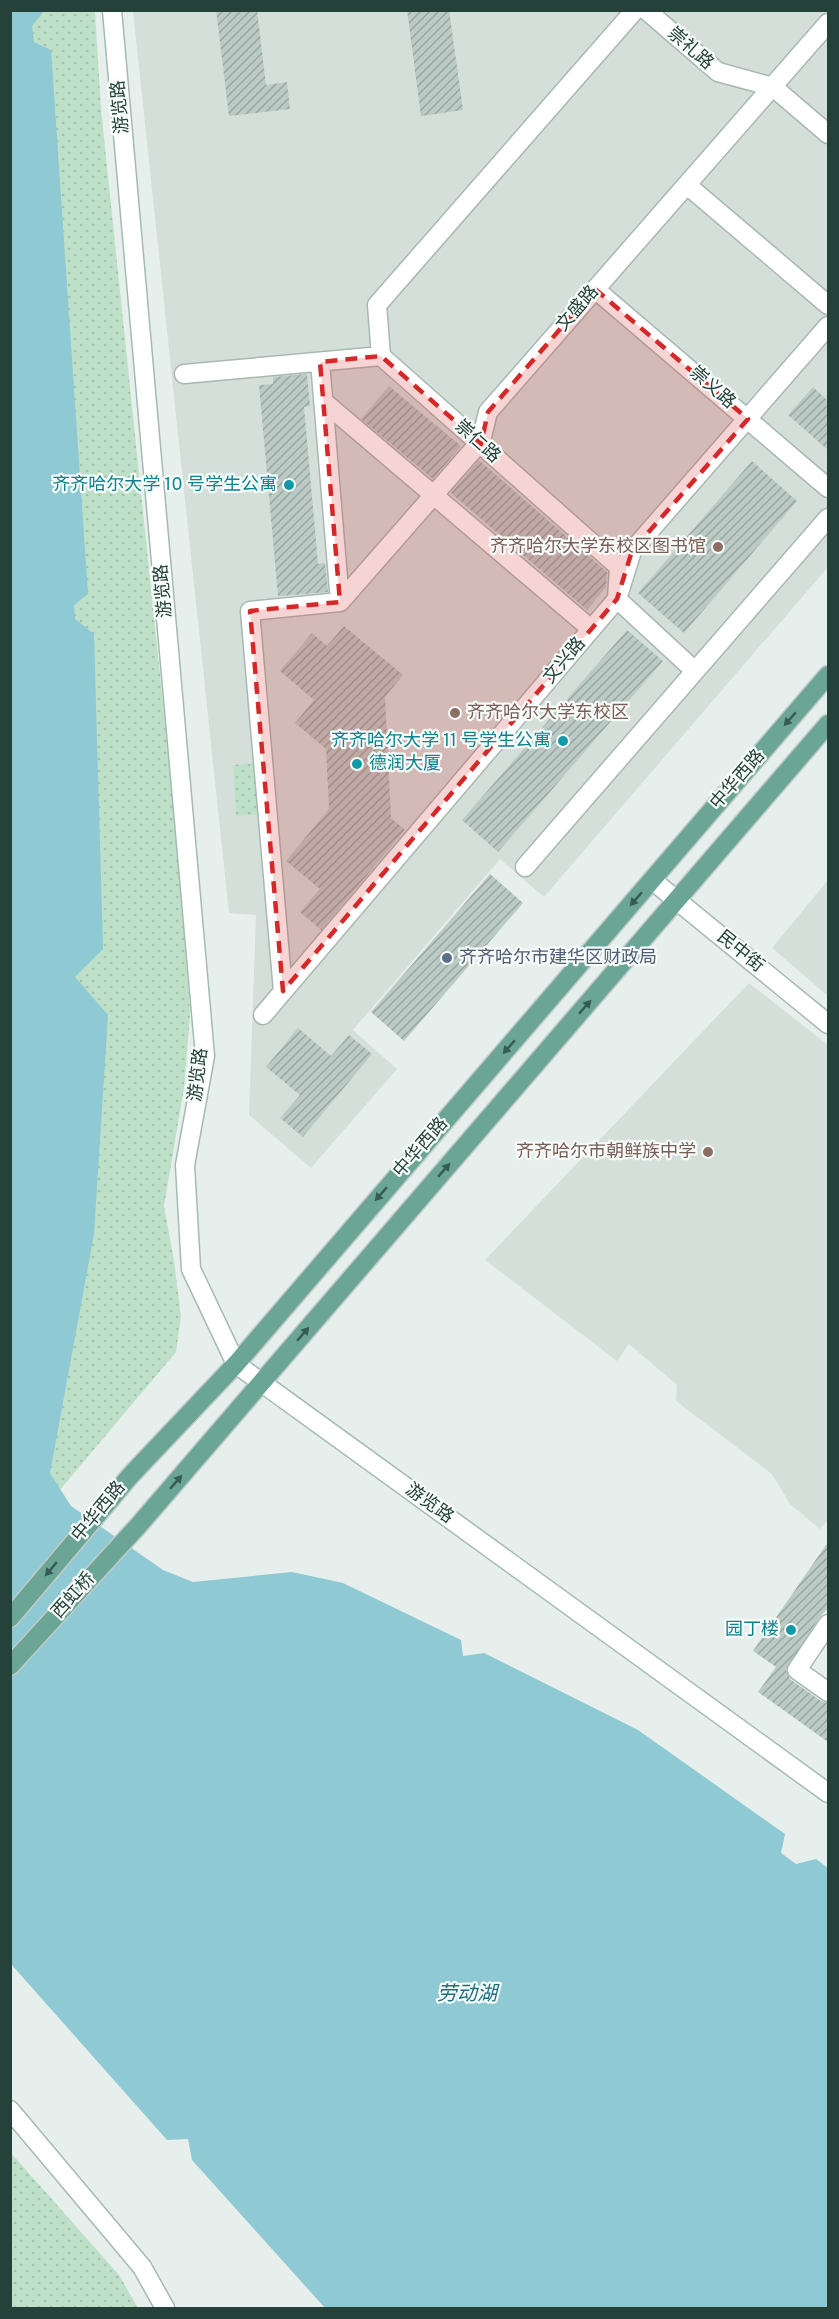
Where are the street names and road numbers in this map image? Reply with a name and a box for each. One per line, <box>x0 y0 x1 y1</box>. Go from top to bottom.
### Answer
street label: 崇礼路 <box>662 23 718 75</box>
street label: 游览路 <box>107 79 135 135</box>
street label: 文盛路 <box>552 281 604 337</box>
street label: 崇义路 <box>684 362 740 414</box>
street label: 崇仁路 <box>449 415 505 469</box>
street label: 游览路 <box>150 563 178 619</box>
street label: 文兴路 <box>539 633 591 689</box>
street label: 中华西路 <box>706 745 770 815</box>
street label: 民中街 <box>712 926 768 978</box>
street label: 游览路 <box>184 1047 214 1103</box>
street label: 中华西路 <box>389 1113 453 1183</box>
street label: 中华西路 <box>67 1477 131 1547</box>
street label: 游览路 <box>400 1479 458 1529</box>
street label: 西虹桥 <box>47 1568 101 1624</box>

